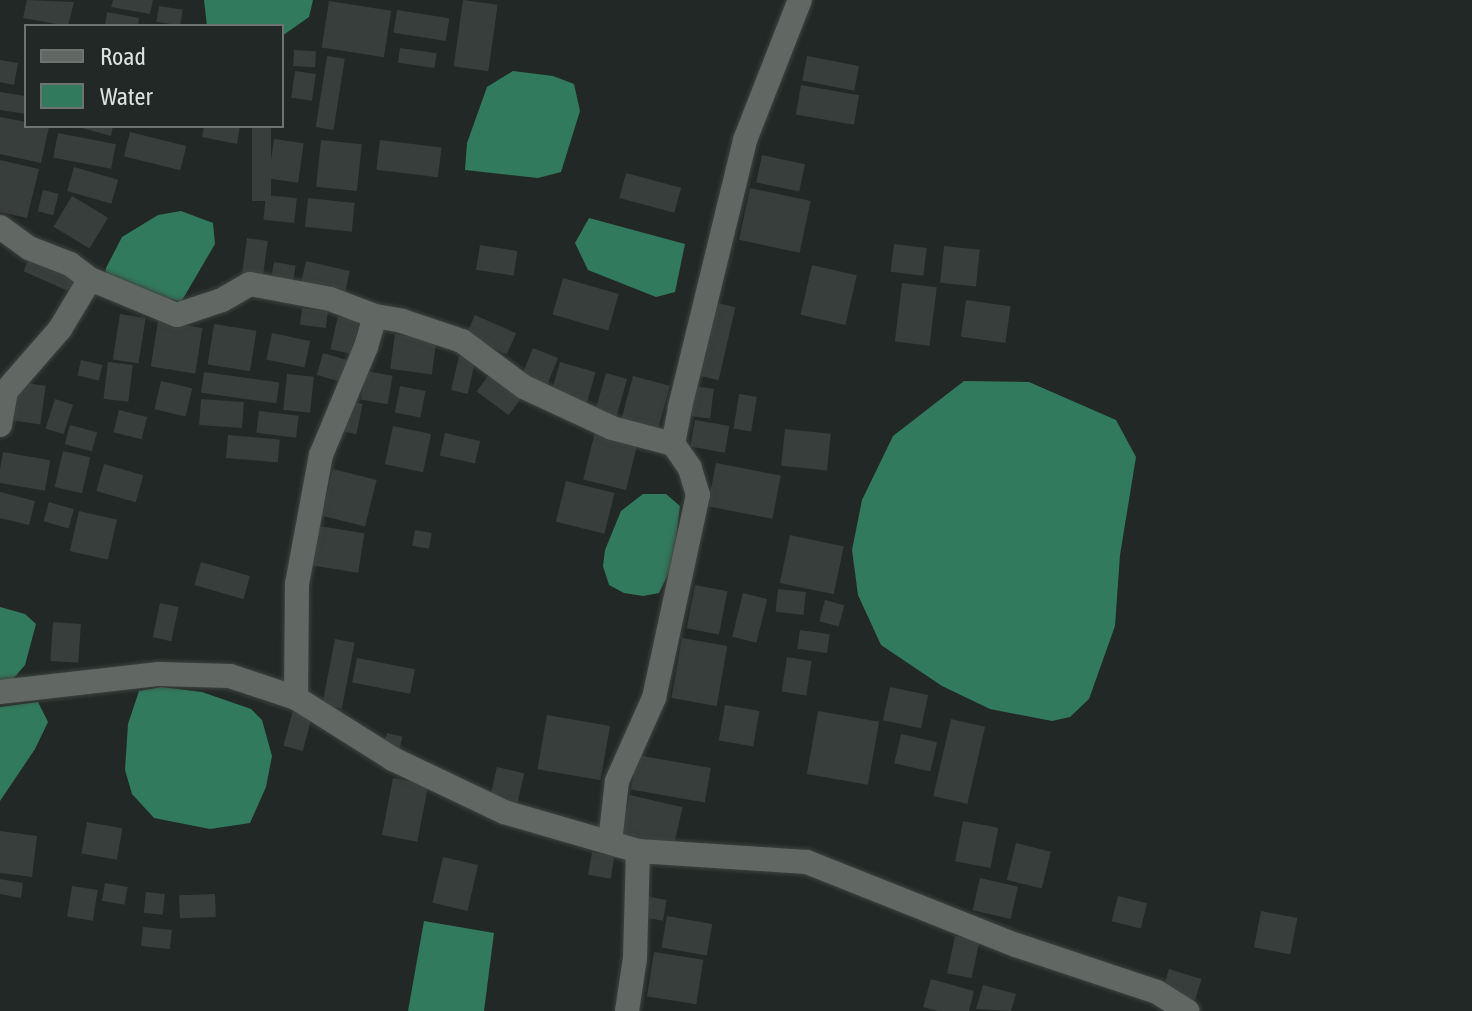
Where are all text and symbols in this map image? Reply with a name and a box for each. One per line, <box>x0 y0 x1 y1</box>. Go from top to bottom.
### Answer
legend <box>24 24 284 128</box>
text: Road <box>100 43 146 70</box>
text: Water <box>100 83 153 110</box>

